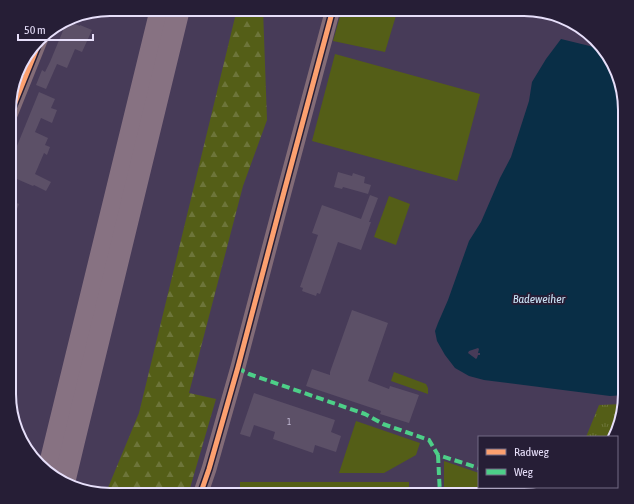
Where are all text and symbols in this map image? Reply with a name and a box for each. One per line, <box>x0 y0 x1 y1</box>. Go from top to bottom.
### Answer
scale bar <box>18 16 93 42</box>
text: 50 m <box>24 23 46 37</box>
water label: Badeweiher <box>513 292 566 306</box>
house number: 1 <box>287 417 291 427</box>
legend <box>478 436 618 488</box>
text: Radweg <box>514 445 550 459</box>
text: Weg <box>514 465 534 479</box>

